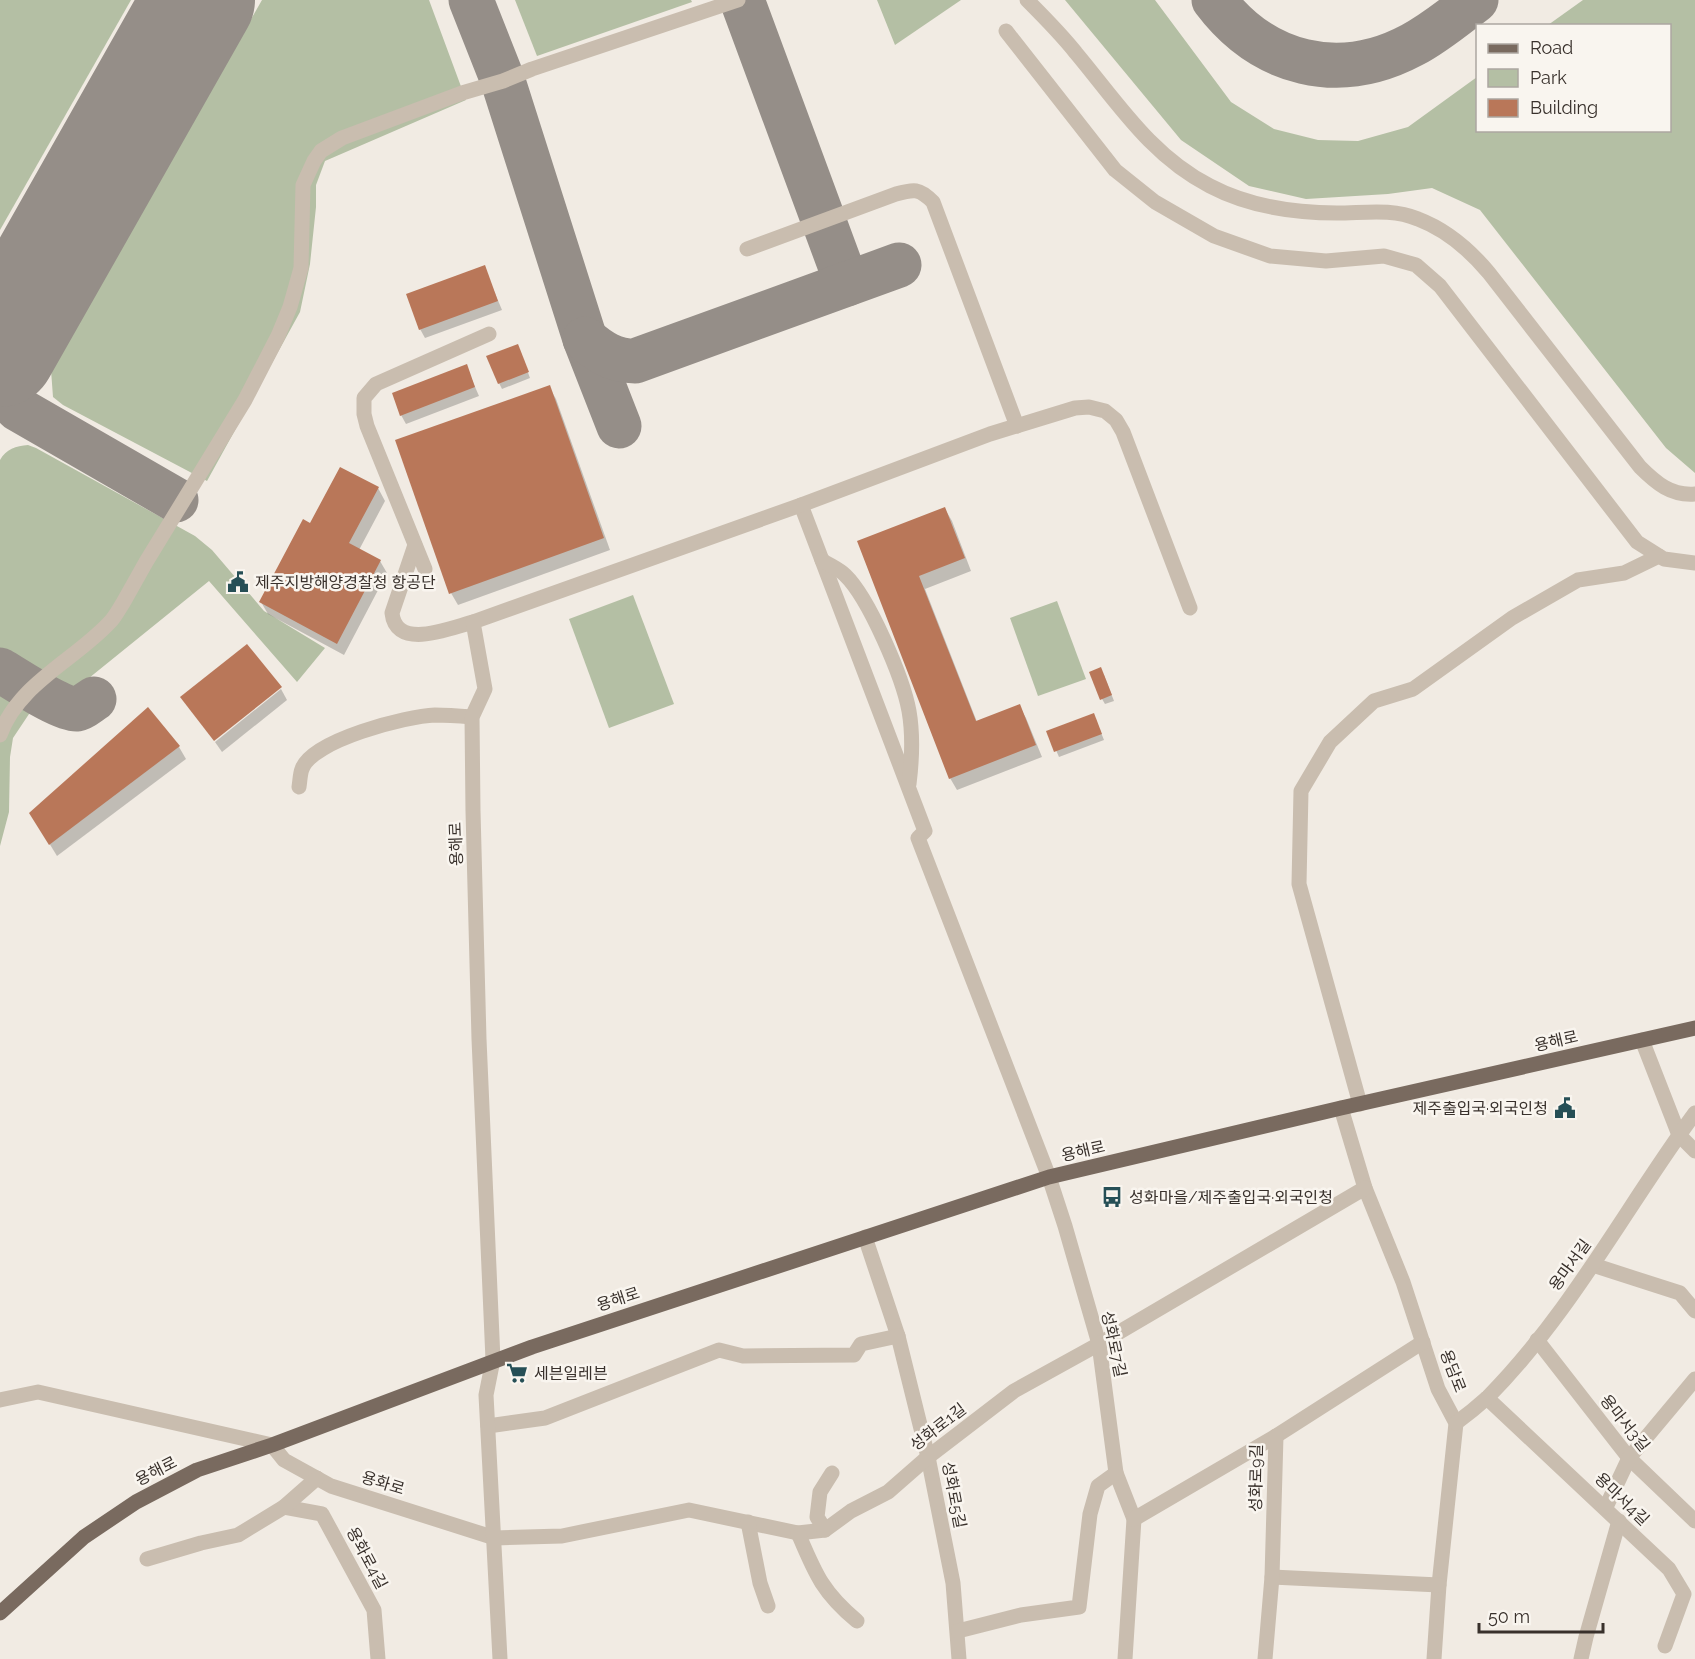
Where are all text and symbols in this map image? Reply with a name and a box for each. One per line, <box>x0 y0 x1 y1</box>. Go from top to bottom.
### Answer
legend <box>1476 24 1671 132</box>
text: Road <box>1530 37 1573 58</box>
text: Park <box>1530 67 1567 88</box>
text: Building <box>1530 97 1598 118</box>
public building icon: 제주지방해양경찰청 항공단 <box>226 570 250 594</box>
place label: 제주지방해양경찰청 항공단 <box>255 573 436 592</box>
street label: 용해로 <box>446 821 466 866</box>
street label: 용해로 <box>1532 1027 1580 1055</box>
public building icon: 제주출입국·외국인청 <box>1553 1096 1577 1120</box>
place label: 제주출입국·외국인청 <box>1412 1099 1548 1118</box>
street label: 용해로 <box>1059 1137 1107 1165</box>
bus stop icon: 성화마을/제주출입국·외국인청 <box>1100 1185 1124 1209</box>
place label: 성화마을/제주출입국·외국인청 <box>1129 1188 1333 1207</box>
street label: 용마서길 <box>1545 1236 1595 1294</box>
street label: 용해로 <box>594 1283 642 1315</box>
street label: 성화로7길 <box>1098 1309 1130 1379</box>
street label: 용담로 <box>1436 1347 1470 1395</box>
supermarket icon: 세븐일레븐 <box>505 1361 529 1385</box>
place label: 세븐일레븐 <box>534 1364 608 1383</box>
street label: 용마서3길 <box>1596 1391 1654 1455</box>
street label: 성화로1길 <box>906 1399 970 1455</box>
street label: 성화로9길 <box>1246 1444 1266 1512</box>
street label: 용해로 <box>132 1452 180 1489</box>
street label: 성화로5길 <box>938 1460 970 1530</box>
street label: 용화로 <box>359 1467 407 1499</box>
street label: 용마서4길 <box>1591 1469 1653 1529</box>
street label: 용화로4길 <box>343 1524 391 1592</box>
scale bar <box>1479 1596 1604 1634</box>
text: 50 m <box>1488 1606 1530 1627</box>

